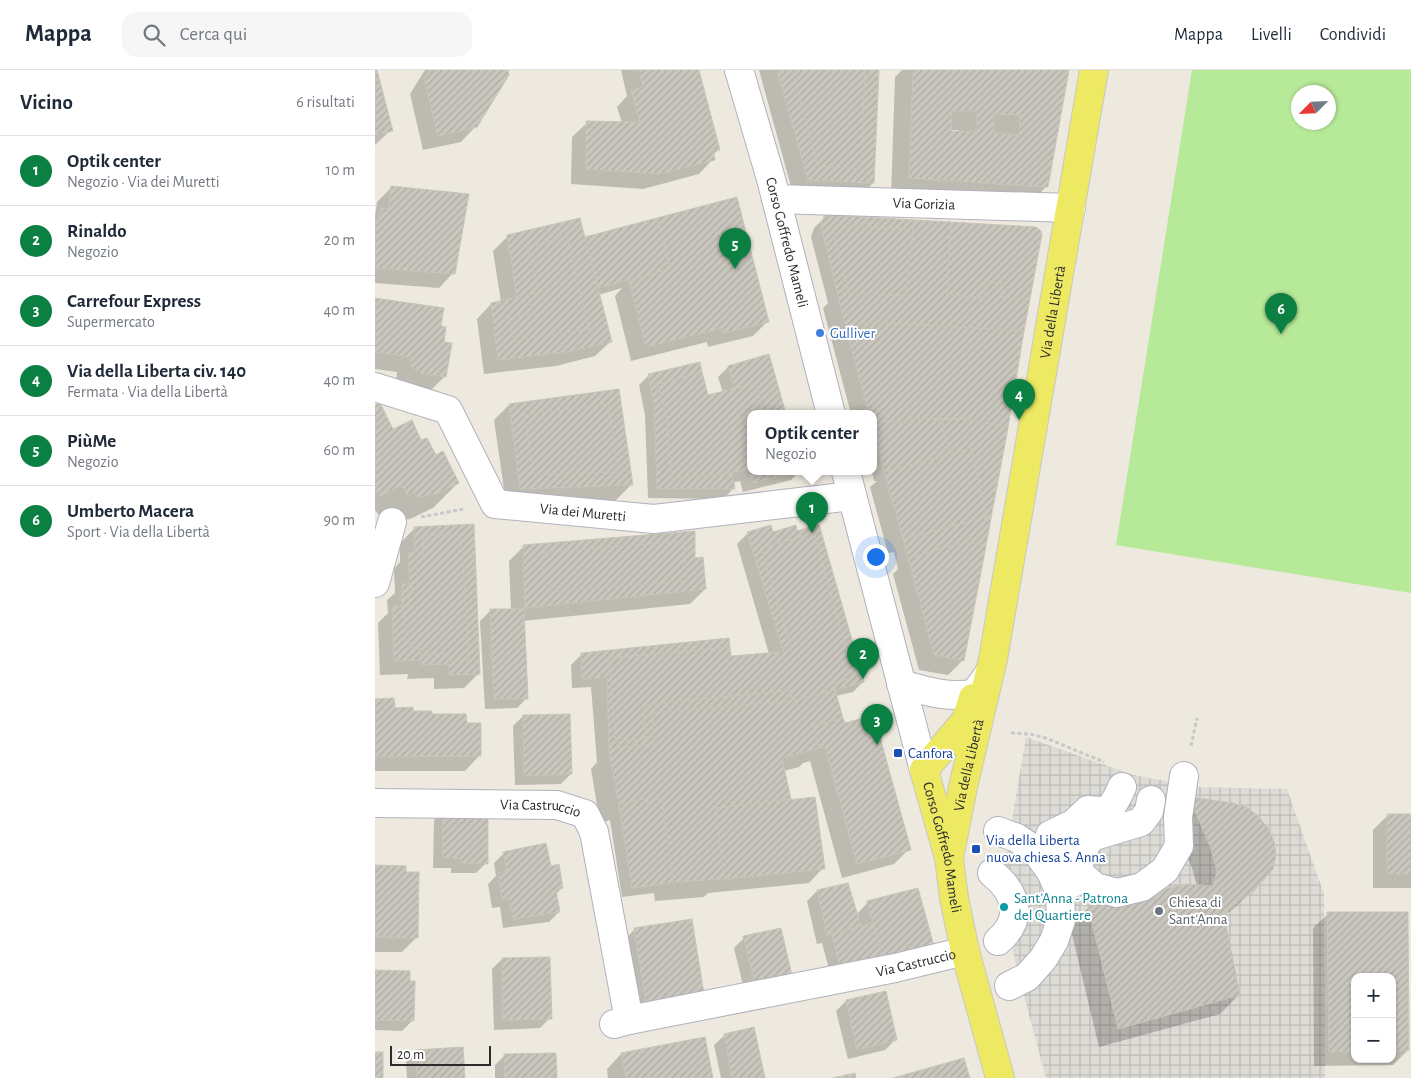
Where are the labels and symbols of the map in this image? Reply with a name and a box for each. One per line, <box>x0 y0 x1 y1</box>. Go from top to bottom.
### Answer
north arrow <box>1291 85 1336 130</box>
street label: Corso Goffredo Mameli <box>763 176 811 309</box>
street label: Via Gorizia <box>892 196 956 212</box>
pin: 5 <box>719 228 751 269</box>
street label: Via della Libertà <box>1038 264 1068 360</box>
pin: 6 <box>1265 293 1297 334</box>
place label: Gulliver <box>830 326 875 341</box>
marker: Gulliver <box>814 327 826 339</box>
pin: 4 <box>1003 379 1035 420</box>
pin: 1 <box>796 492 828 533</box>
street label: Via dei Muretti <box>539 501 627 524</box>
your location <box>863 544 889 570</box>
pin: 2 <box>847 638 879 679</box>
pin: 3 <box>861 704 893 745</box>
street label: Via della Libertà <box>951 717 987 813</box>
place label: Canfora <box>908 746 953 761</box>
marker: Canfora <box>892 747 904 759</box>
street label: Corso Goffredo Mameli <box>920 780 964 914</box>
street label: Via Castruccio <box>500 797 583 820</box>
place label: Via della Liberta nuova chiesa S. Anna <box>986 833 1106 865</box>
marker: Via della Liberta nuova chiesa S. Anna <box>970 843 982 855</box>
place label: Sant'Anna - Patrona del Quartiere <box>1014 891 1128 923</box>
place label: Chiesa di Sant'Anna <box>1169 895 1228 927</box>
marker: Sant'Anna - Patrona del Quartiere <box>998 901 1010 913</box>
marker: Chiesa di Sant'Anna <box>1153 905 1165 917</box>
street label: Via Castruccio <box>875 946 957 980</box>
scale bar <box>390 1043 491 1066</box>

